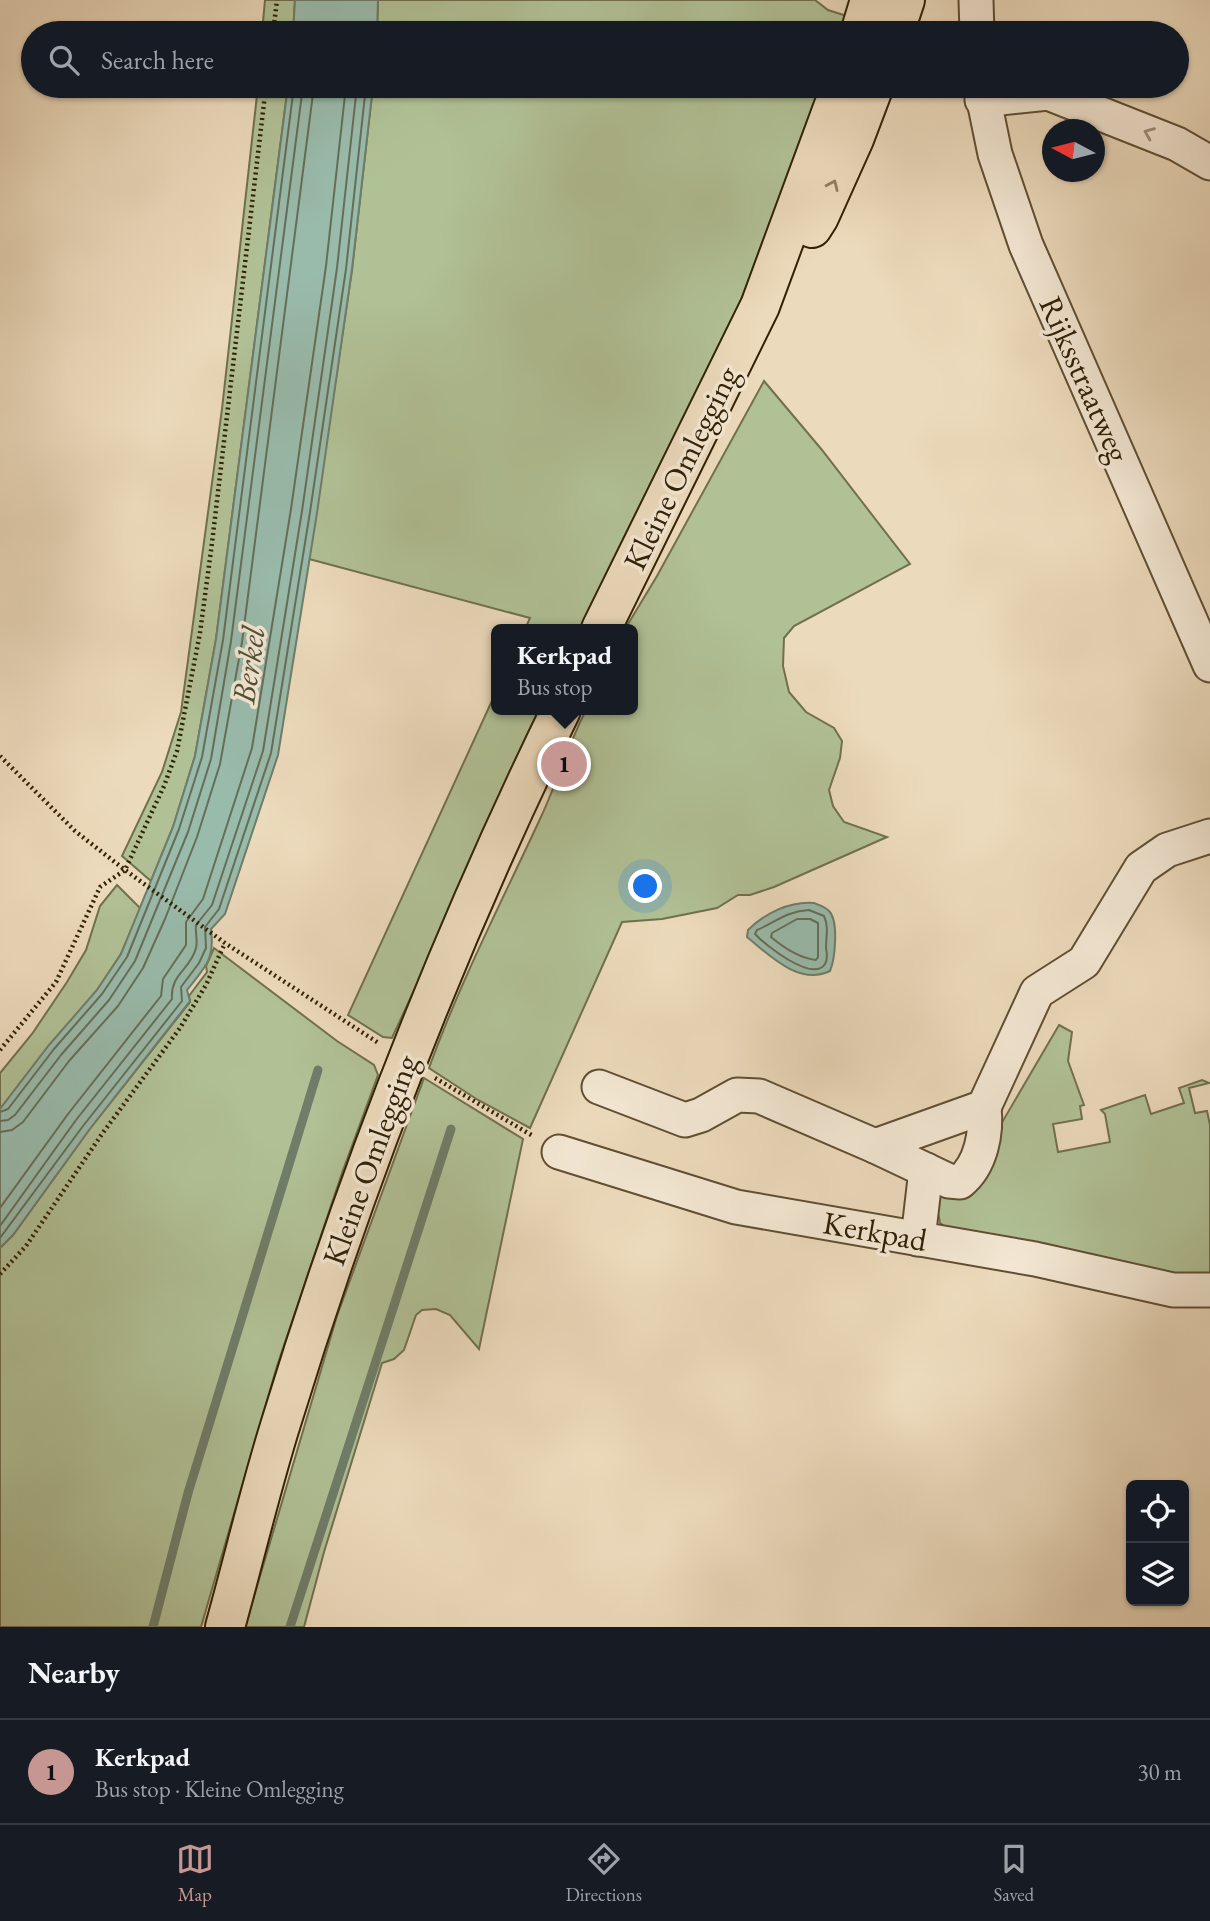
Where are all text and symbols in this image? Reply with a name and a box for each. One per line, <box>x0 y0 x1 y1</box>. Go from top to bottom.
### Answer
search box <box>21 21 1189 98</box>
icon: search <box>45 41 83 79</box>
text: Search here <box>101 43 214 77</box>
north arrow <box>1042 119 1105 182</box>
one-way arrow <box>1144 127 1156 141</box>
one-way arrow <box>825 180 839 192</box>
street label: Rijksstraatweg <box>1030 289 1141 470</box>
street label: Kleine Omlegging <box>614 358 749 577</box>
water label: Berkel <box>221 622 275 707</box>
popup <box>491 624 638 715</box>
text: Kerkpad <box>517 638 612 672</box>
text: Bus stop <box>517 672 593 702</box>
pin: 1 <box>541 738 587 790</box>
your location <box>628 869 662 903</box>
street label: Kleine Omlegging <box>312 1048 428 1271</box>
street label: Kerkpad <box>820 1201 931 1261</box>
map controls <box>1126 1480 1189 1606</box>
button: locate <box>1126 1480 1189 1543</box>
button: layers <box>1126 1543 1189 1606</box>
text: Nearby <box>28 1653 120 1692</box>
text: Kerkpad <box>95 1740 190 1774</box>
text: 1 <box>45 1757 57 1787</box>
text: 30 m <box>1137 1757 1182 1787</box>
text: Bus stop · Kleine Omlegging <box>95 1774 344 1804</box>
tab: Map <box>176 1840 214 1907</box>
tab: Directions <box>565 1840 642 1907</box>
tab: Saved <box>993 1840 1034 1907</box>

